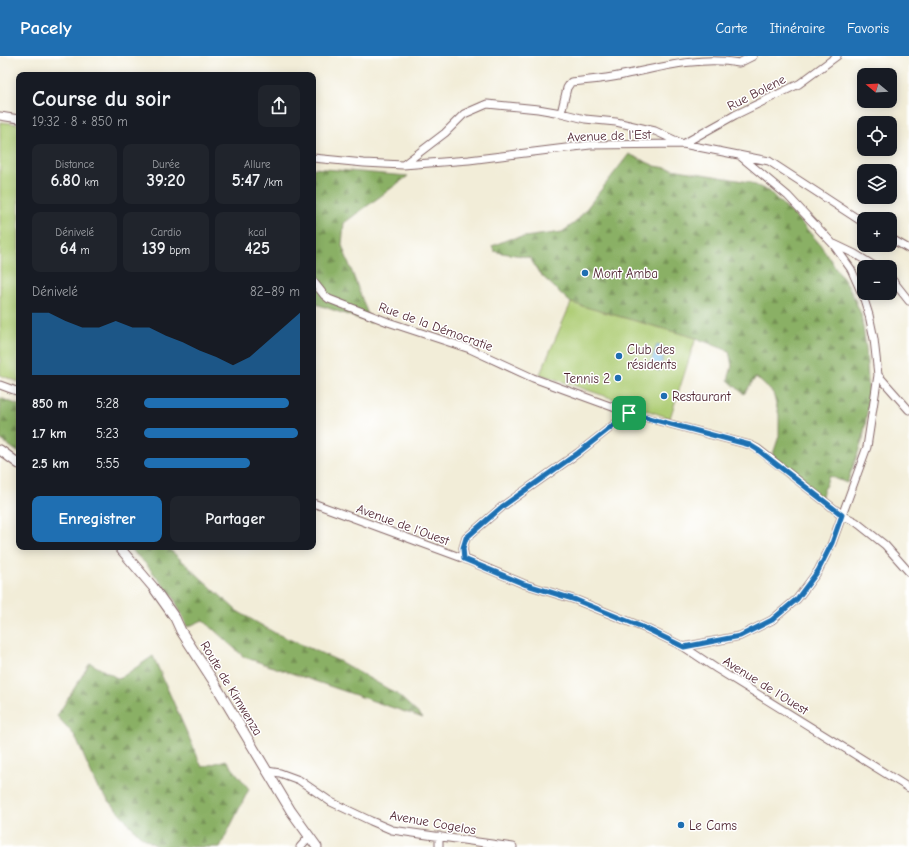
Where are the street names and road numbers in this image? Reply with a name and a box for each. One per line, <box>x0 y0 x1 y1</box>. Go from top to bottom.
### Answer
street label: Rue Bolene <box>725 71 788 113</box>
street label: Avenue de l'Est <box>567 126 653 144</box>
street label: Rue de la Démocratie <box>377 299 495 354</box>
street label: Avenue de l'Ouest <box>354 501 453 549</box>
street label: Route de Kimwenza <box>198 638 266 738</box>
street label: Avenue de l'Ouest <box>720 653 812 718</box>
street label: Avenue Cogelos <box>389 808 477 837</box>

